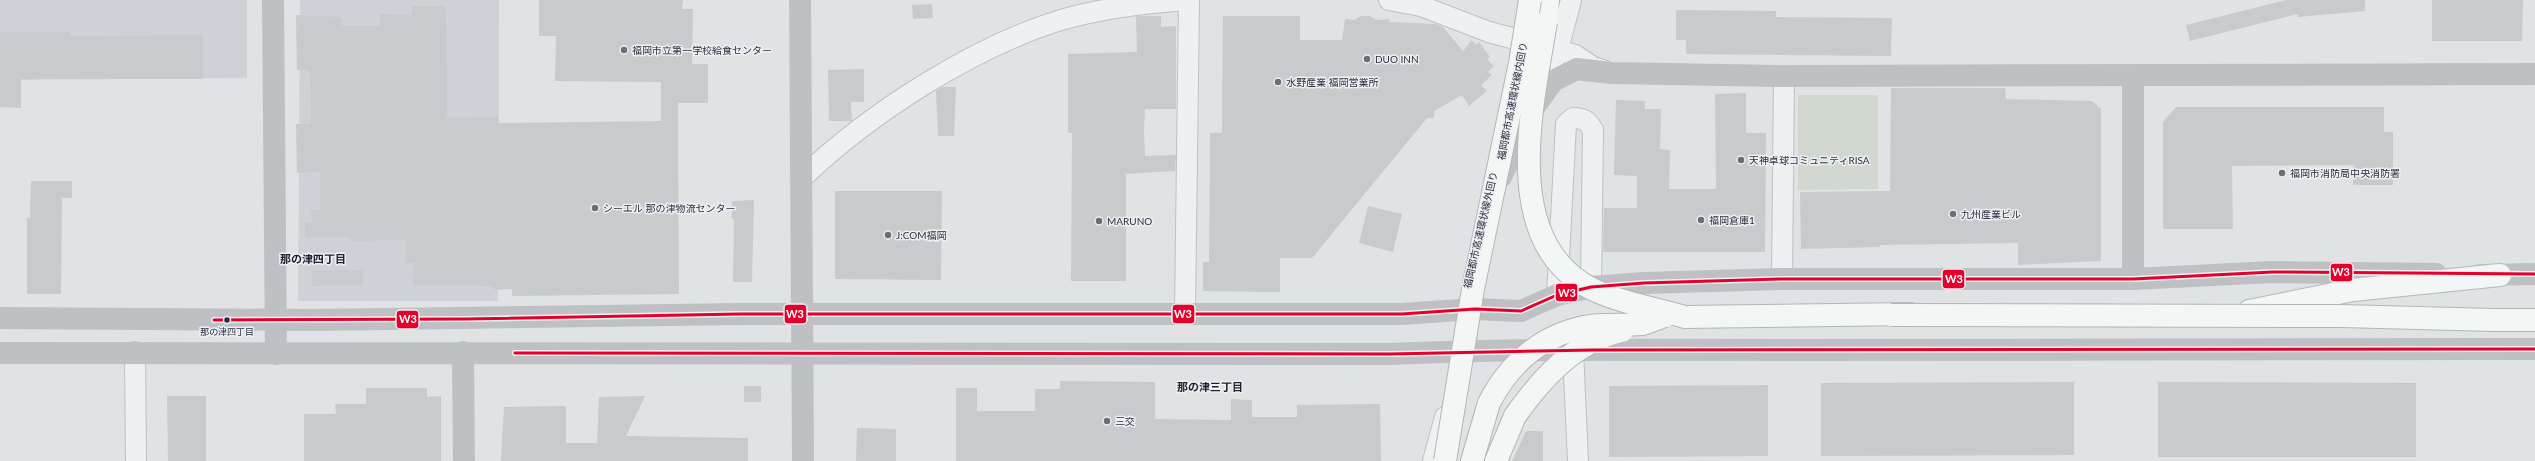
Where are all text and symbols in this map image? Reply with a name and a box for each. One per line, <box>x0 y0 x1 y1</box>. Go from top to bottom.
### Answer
street label: 福岡都市高速環状線内回り <box>1495 41 1529 161</box>
place label: 福岡市立第一学校給食センター <box>632 44 772 56</box>
marker: 福岡市立第一学校給食センター <box>619 45 629 55</box>
place label: DUO INN <box>1375 53 1419 65</box>
marker: DUO INN <box>1362 54 1372 64</box>
place label: 水野産業 福岡営業所 <box>1286 76 1379 88</box>
marker: 水野産業 福岡営業所 <box>1273 77 1283 87</box>
place label: 天神卓球コミュニティRISA <box>1749 154 1870 166</box>
marker: 天神卓球コミュニティRISA <box>1736 155 1746 165</box>
place label: 福岡市消防局中央消防署 <box>2290 167 2400 179</box>
marker: 福岡市消防局中央消防署 <box>2277 168 2287 178</box>
street label: 福岡都市高速環状線外回り <box>1461 170 1499 290</box>
place label: シーエル 那の津物流センター <box>603 202 736 214</box>
marker: シーエル 那の津物流センター <box>590 203 600 213</box>
place label: 九州産業ビル <box>1961 208 2021 220</box>
marker: 九州産業ビル <box>1948 209 1958 219</box>
place label: 福岡倉庫1 <box>1709 214 1755 226</box>
place label: MARUNO <box>1107 215 1152 227</box>
marker: 福岡倉庫1 <box>1696 215 1706 225</box>
marker: MARUNO <box>1094 216 1104 226</box>
place label: J:COM福岡 <box>896 229 947 241</box>
marker: J:COM福岡 <box>883 230 893 240</box>
district label: 那の津四丁目 <box>280 252 346 265</box>
line badge: W3 <box>2330 263 2353 282</box>
text: W3 <box>2332 265 2350 278</box>
line badge: W3 <box>1942 269 1965 289</box>
text: W3 <box>1945 272 1963 285</box>
line badge: W3 <box>1555 283 1578 302</box>
text: W3 <box>1558 286 1576 299</box>
line badge: W3 <box>784 304 807 324</box>
line badge: W3 <box>1172 304 1195 324</box>
text: W3 <box>786 307 804 320</box>
text: W3 <box>1174 307 1192 320</box>
line badge: W3 <box>396 310 419 329</box>
text: W3 <box>399 312 417 325</box>
marker: 那の津四丁目 <box>222 315 232 325</box>
place label: 那の津四丁目 <box>200 326 254 337</box>
district label: 那の津三丁目 <box>1177 380 1243 393</box>
place label: 三交 <box>1115 415 1135 427</box>
marker: 三交 <box>1102 416 1112 426</box>

